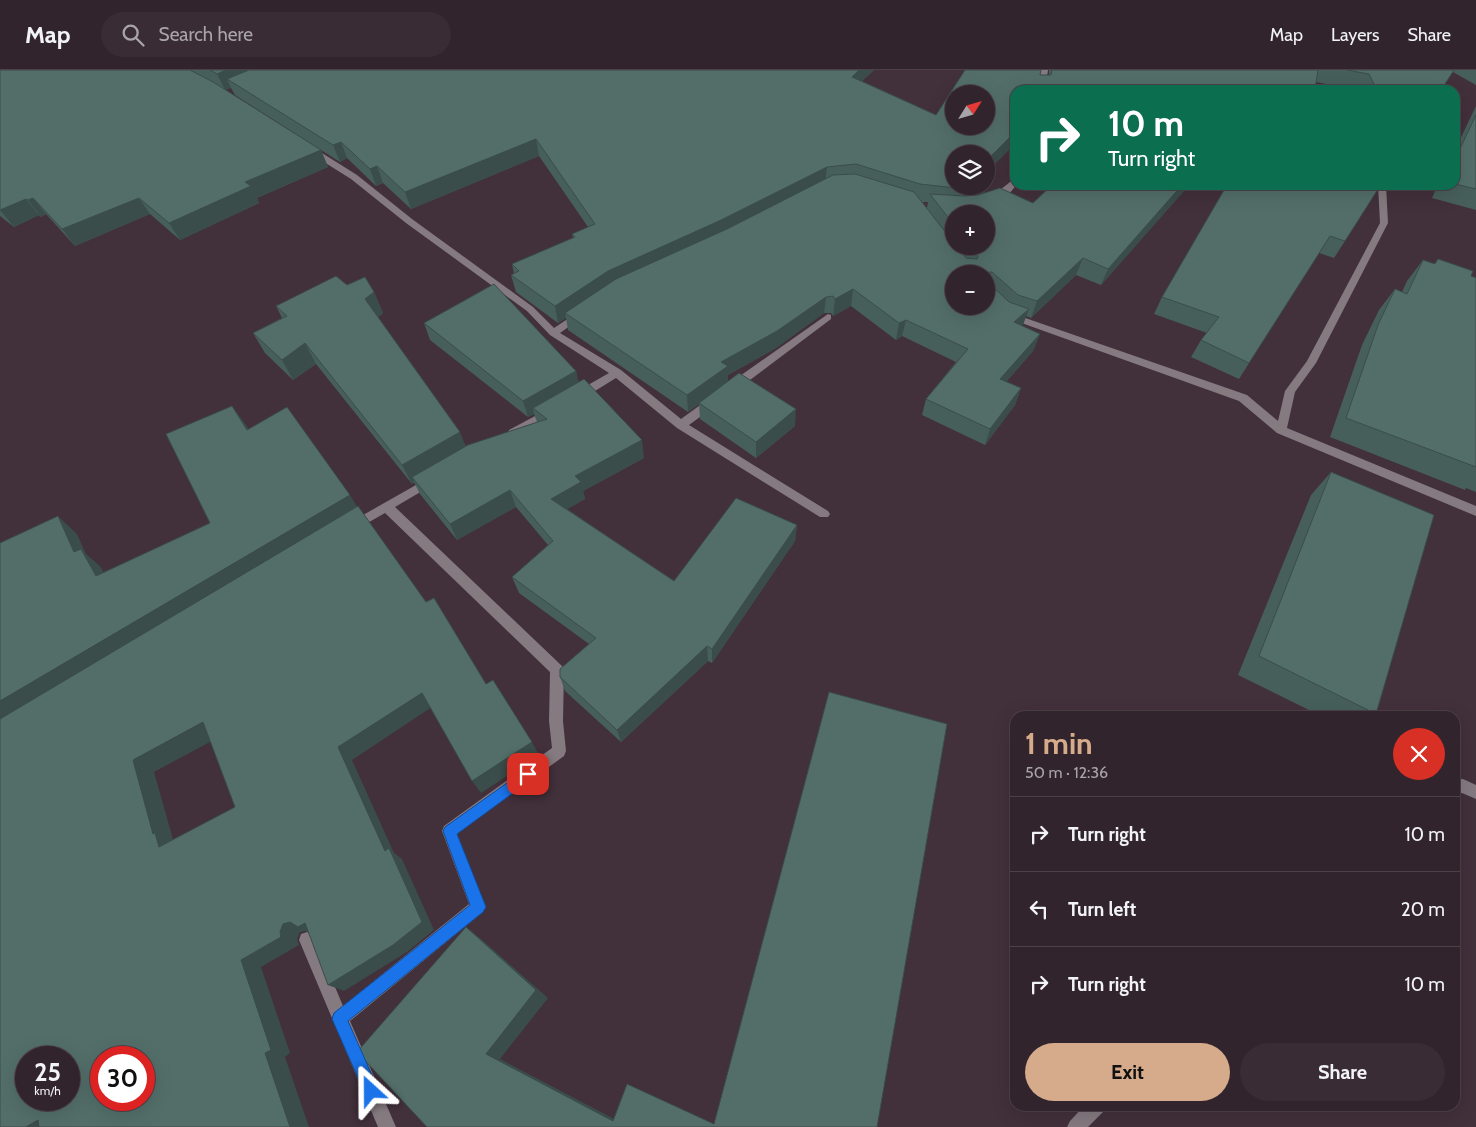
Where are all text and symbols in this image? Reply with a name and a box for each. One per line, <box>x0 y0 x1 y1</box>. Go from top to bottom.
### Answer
search box <box>101 12 451 57</box>
text: Map <box>25 20 71 49</box>
icon: search <box>119 21 147 49</box>
text: Search here <box>159 23 253 46</box>
text: Map <box>1270 24 1303 46</box>
text: Layers <box>1331 24 1380 46</box>
text: Share <box>1408 24 1451 46</box>
north arrow <box>945 85 995 135</box>
map controls <box>945 85 995 315</box>
text: 10 m <box>1108 102 1184 145</box>
icon: right <box>1025 105 1090 170</box>
button: layers <box>945 145 995 195</box>
text: Turn right <box>1108 145 1195 172</box>
button: + <box>945 205 995 255</box>
button: − <box>945 265 995 315</box>
text: 1 min <box>1025 725 1093 762</box>
button: close <box>1393 728 1445 780</box>
pin <box>507 753 549 795</box>
icon: arrive <box>514 760 542 788</box>
text: 50 m · 12:36 <box>1025 763 1108 782</box>
icon: right <box>1025 820 1053 848</box>
text: Turn right <box>1068 823 1146 846</box>
text: 10 m <box>1405 823 1445 846</box>
icon: left <box>1025 895 1053 923</box>
text: Turn left <box>1068 898 1136 921</box>
text: 20 m <box>1401 898 1445 921</box>
icon: right <box>1025 970 1053 998</box>
text: Turn right <box>1068 973 1146 996</box>
text: 10 m <box>1405 973 1445 996</box>
button: Exit <box>1025 1043 1230 1101</box>
button: Share <box>1240 1043 1445 1101</box>
speed limit sign: 30 <box>90 1046 155 1111</box>
text: 25 <box>34 1057 61 1087</box>
position arrow <box>344 1064 396 1116</box>
text: km/h <box>34 1083 61 1098</box>

